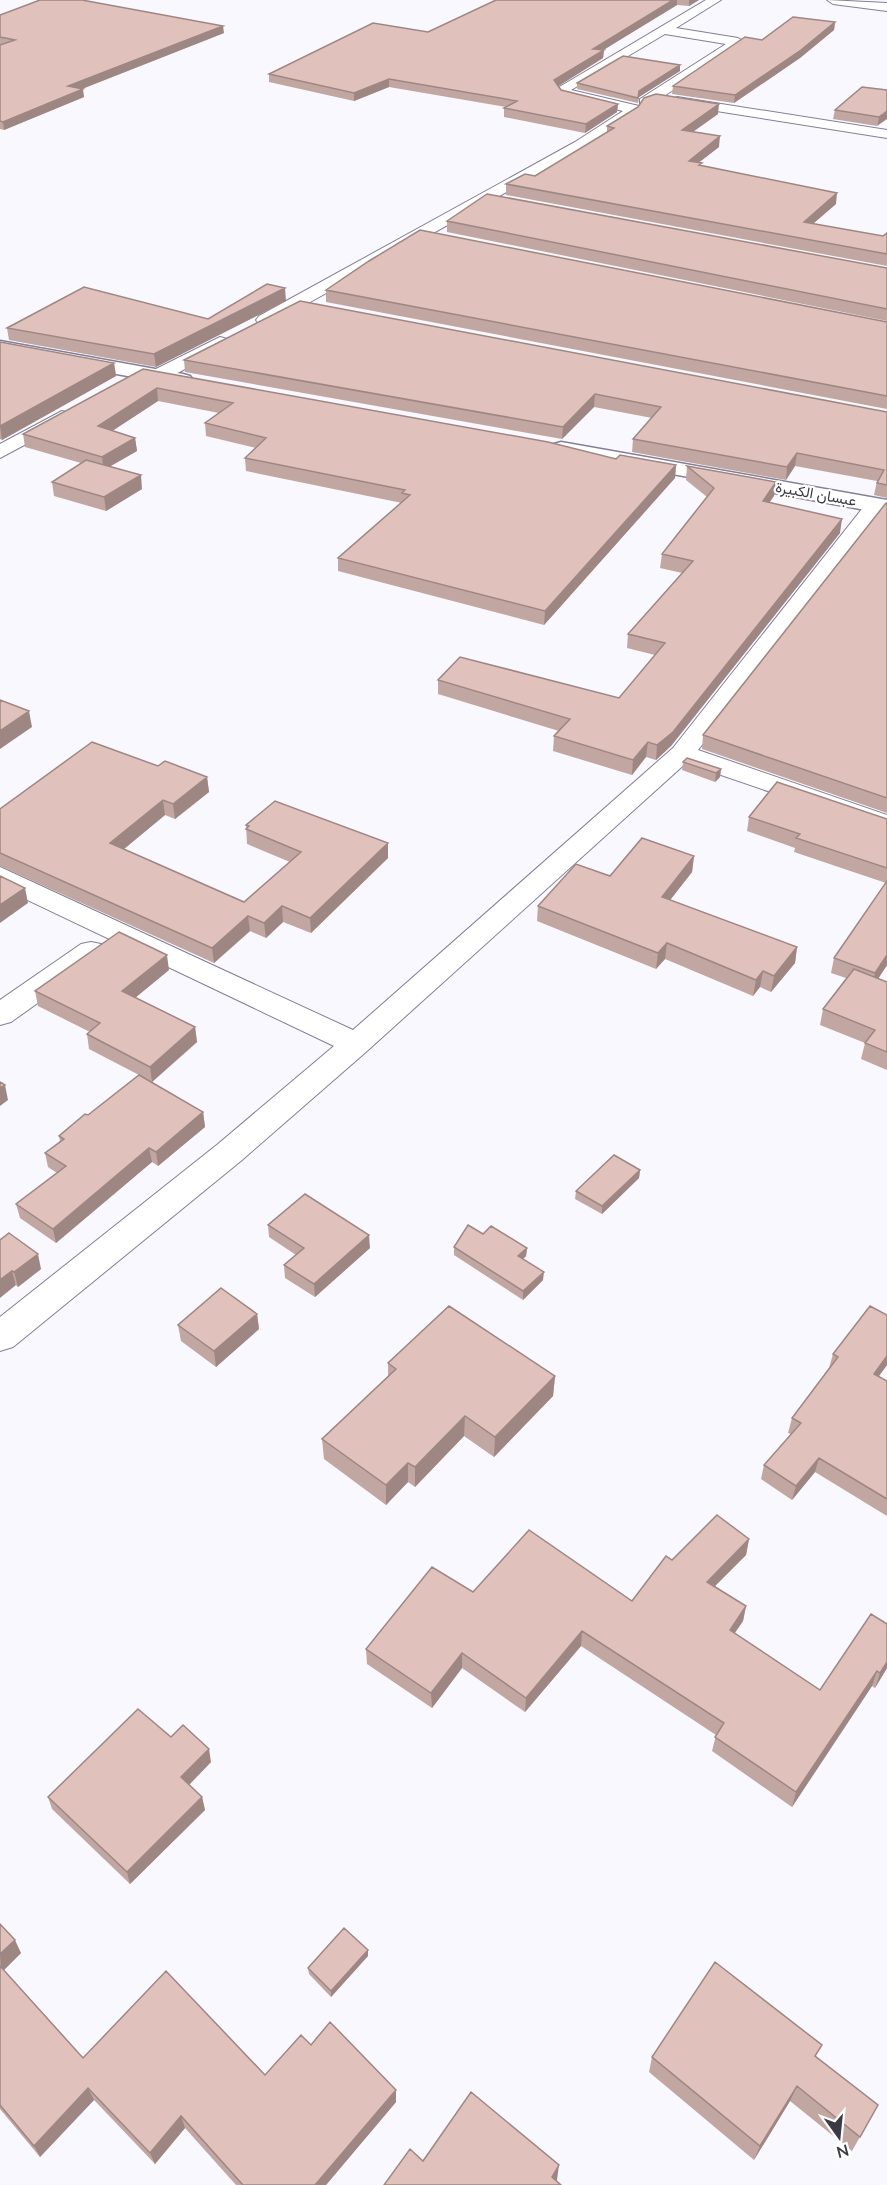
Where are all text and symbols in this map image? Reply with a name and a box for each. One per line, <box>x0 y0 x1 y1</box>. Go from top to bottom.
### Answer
street label: عبسان الكبيرة <box>774 477 858 511</box>
north arrow <box>809 2107 869 2167</box>
text: N <box>834 2138 851 2163</box>

